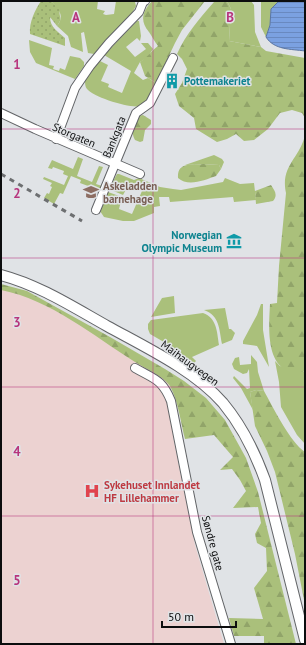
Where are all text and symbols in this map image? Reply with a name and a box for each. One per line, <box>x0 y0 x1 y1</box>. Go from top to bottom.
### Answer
text: A <box>72 9 80 26</box>
text: B <box>226 9 234 26</box>
text: 1 <box>13 56 21 73</box>
building icon: Pottemakeriet <box>163 72 181 90</box>
place label: Pottemakeriet <box>184 74 251 88</box>
street label: Bankgata <box>99 114 129 160</box>
street label: Storgaten <box>50 120 98 150</box>
place label: Askeladden barnehage <box>103 179 157 206</box>
school or university icon: Askeladden barnehage <box>82 183 100 201</box>
text: 2 <box>13 185 21 202</box>
place label: Norwegian Olympic Museum <box>141 228 222 255</box>
museum icon: Norwegian Olympic Museum <box>225 232 243 250</box>
text: 3 <box>13 314 21 331</box>
street label: Maihaugvegen <box>158 337 222 389</box>
text: 4 <box>13 443 21 460</box>
place label: Sykehuset Innlandet HF Lillehammer <box>104 478 200 505</box>
hospital icon: Sykehuset Innlandet HF Lillehammer <box>83 482 101 500</box>
street label: Søndre gate <box>199 514 227 572</box>
text: 5 <box>13 572 21 589</box>
scale bar <box>162 603 236 629</box>
text: 50 m <box>168 609 194 624</box>

